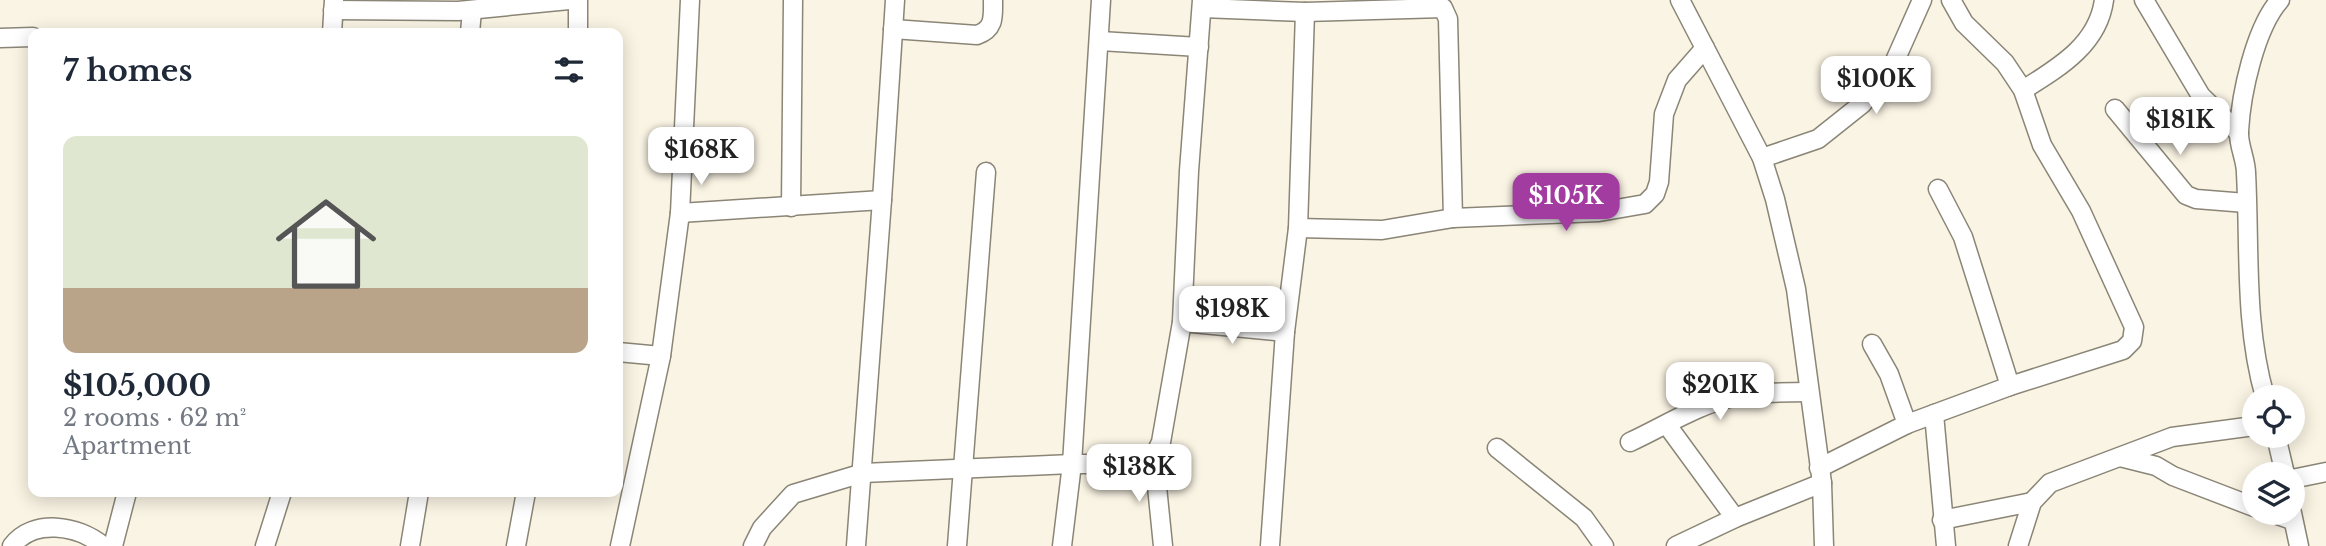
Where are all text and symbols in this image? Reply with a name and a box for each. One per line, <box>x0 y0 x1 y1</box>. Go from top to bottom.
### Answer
icon: filters <box>550 51 588 89</box>
text: 7 homes <box>63 52 192 89</box>
pin: $100K <box>1827 57 1925 116</box>
text: $100K <box>1837 65 1915 93</box>
pin: $181K <box>2131 97 2229 157</box>
text: $181K <box>2146 106 2214 134</box>
pin: $168K <box>652 128 750 187</box>
text: $168K <box>664 136 738 164</box>
pin: $105K <box>1517 174 1615 233</box>
icon: home <box>263 181 389 307</box>
text: $105K <box>1529 182 1603 210</box>
pin: $198K <box>1183 286 1281 346</box>
text: $198K <box>1195 295 1269 323</box>
pin: $201K <box>1671 362 1769 422</box>
text: $105,000 <box>63 367 211 404</box>
text: $201K <box>1682 371 1758 399</box>
map controls <box>2242 385 2305 525</box>
button: locate <box>2242 385 2305 448</box>
text: 2 rooms · 62 m² <box>63 404 246 432</box>
text: Apartment <box>63 432 191 460</box>
pin: $138K <box>1090 444 1188 504</box>
text: $138K <box>1102 453 1176 481</box>
button: layers <box>2242 462 2305 525</box>

